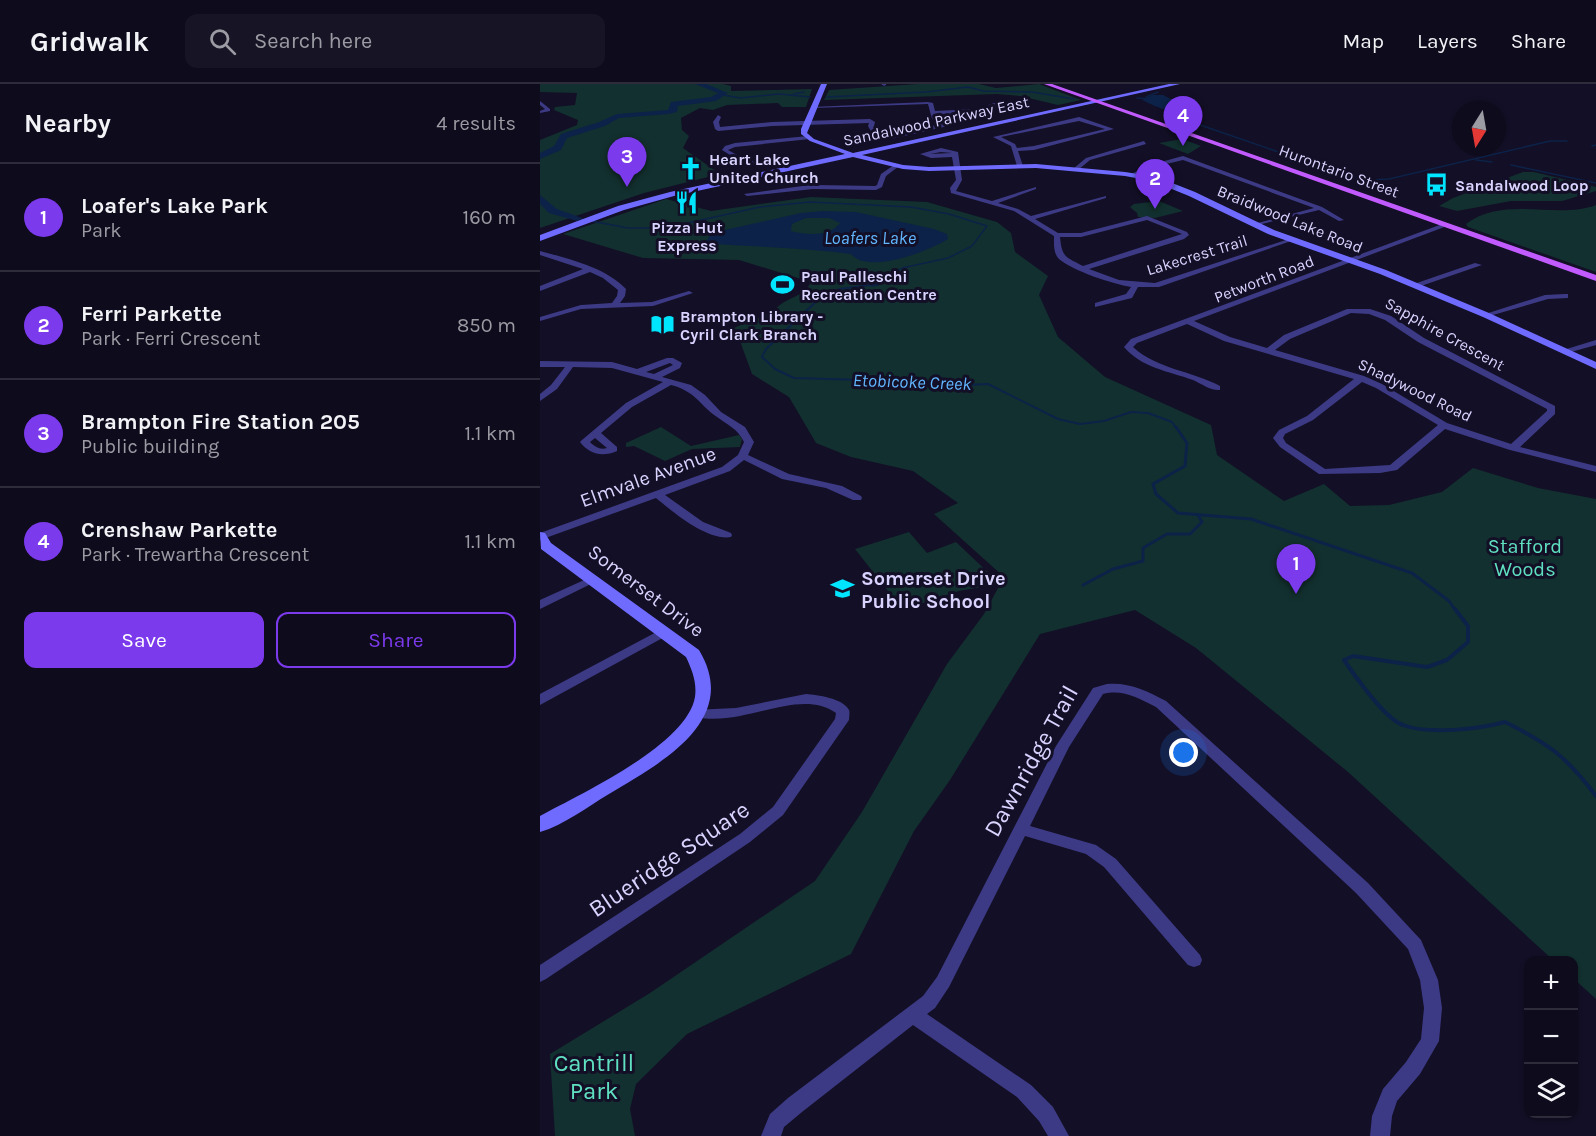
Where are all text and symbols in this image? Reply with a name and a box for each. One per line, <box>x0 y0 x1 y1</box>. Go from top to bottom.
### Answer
search box <box>185 14 605 68</box>
text: Gridwalk <box>30 25 149 58</box>
icon: search <box>206 25 239 58</box>
text: Search here <box>254 28 372 54</box>
text: Map <box>1342 29 1384 53</box>
text: Layers <box>1417 29 1478 53</box>
text: Share <box>1511 29 1566 53</box>
street label: Sandalwood Parkway East <box>841 92 1031 150</box>
pin: 4 <box>1164 97 1202 146</box>
north arrow <box>1452 102 1506 156</box>
text: Nearby <box>24 108 111 139</box>
text: 4 results <box>436 112 516 135</box>
pin: 3 <box>608 138 646 187</box>
street label: Hurontario Street <box>1276 140 1402 202</box>
place label: Heart Lake United Church <box>709 150 819 187</box>
church icon: Heart Lake United Church <box>678 155 704 181</box>
pin: 2 <box>1136 160 1174 209</box>
bus stop icon: Sandalwood Loop <box>1424 172 1450 198</box>
place label: Sandalwood Loop <box>1455 176 1589 195</box>
street label: Braidwood Lake Road <box>1214 181 1366 257</box>
restaurant icon: Pizza Hut Express <box>674 189 700 215</box>
text: Loafer's Lake Park <box>81 193 268 219</box>
text: 1 <box>40 206 47 229</box>
text: 160 m <box>463 206 516 229</box>
place label: Pizza Hut Express <box>651 218 723 255</box>
text: Park <box>81 219 122 242</box>
water label: Loafers Lake <box>824 227 916 249</box>
street label: Lakecrest Trail <box>1144 231 1250 279</box>
street label: Petworth Road <box>1211 251 1317 307</box>
place label: Paul Palleschi Recreation Centre <box>801 267 937 304</box>
sports icon: Paul Palleschi Recreation Centre <box>770 272 796 298</box>
street label: Sapphire Crescent <box>1382 293 1508 375</box>
text: Ferri Parkette <box>81 301 222 327</box>
place label: Brampton Library - Cyril Clark Branch <box>680 307 823 344</box>
library icon: Brampton Library - Cyril Clark Branch <box>649 312 675 338</box>
text: 2 <box>37 314 50 337</box>
text: 850 m <box>457 314 516 337</box>
text: Park · Ferri Crescent <box>81 327 260 350</box>
street label: Shadywood Road <box>1355 354 1475 426</box>
water label: Etobicoke Creek <box>852 369 973 395</box>
text: Brampton Fire Station 205 <box>81 409 360 435</box>
text: 3 <box>37 422 50 445</box>
text: 1.1 km <box>464 422 516 445</box>
text: Public building <box>81 435 219 458</box>
street label: Elmvale Avenue <box>577 442 719 512</box>
text: Crenshaw Parkette <box>81 517 277 543</box>
text: 4 <box>38 530 49 553</box>
text: 1.1 km <box>464 530 516 553</box>
park label: Stafford Woods <box>1488 535 1562 581</box>
street label: Somerset Drive <box>584 540 708 642</box>
text: Park · Trewartha Crescent <box>81 543 309 566</box>
pin: 1 <box>1276 544 1316 594</box>
place label: Somerset Drive Public School <box>861 567 1006 613</box>
school or university icon: Somerset Drive Public School <box>830 576 856 602</box>
button: Save <box>24 612 264 668</box>
button: Share <box>276 612 516 668</box>
street label: Dawnridge Trail <box>978 680 1084 842</box>
your location <box>1169 738 1198 767</box>
street label: Blueridge Square <box>583 795 755 923</box>
map controls <box>1524 956 1578 1118</box>
button: + <box>1524 956 1578 1010</box>
button: − <box>1524 1010 1578 1064</box>
park label: Cantrill Park <box>554 1049 634 1105</box>
button: layers <box>1524 1064 1578 1118</box>

